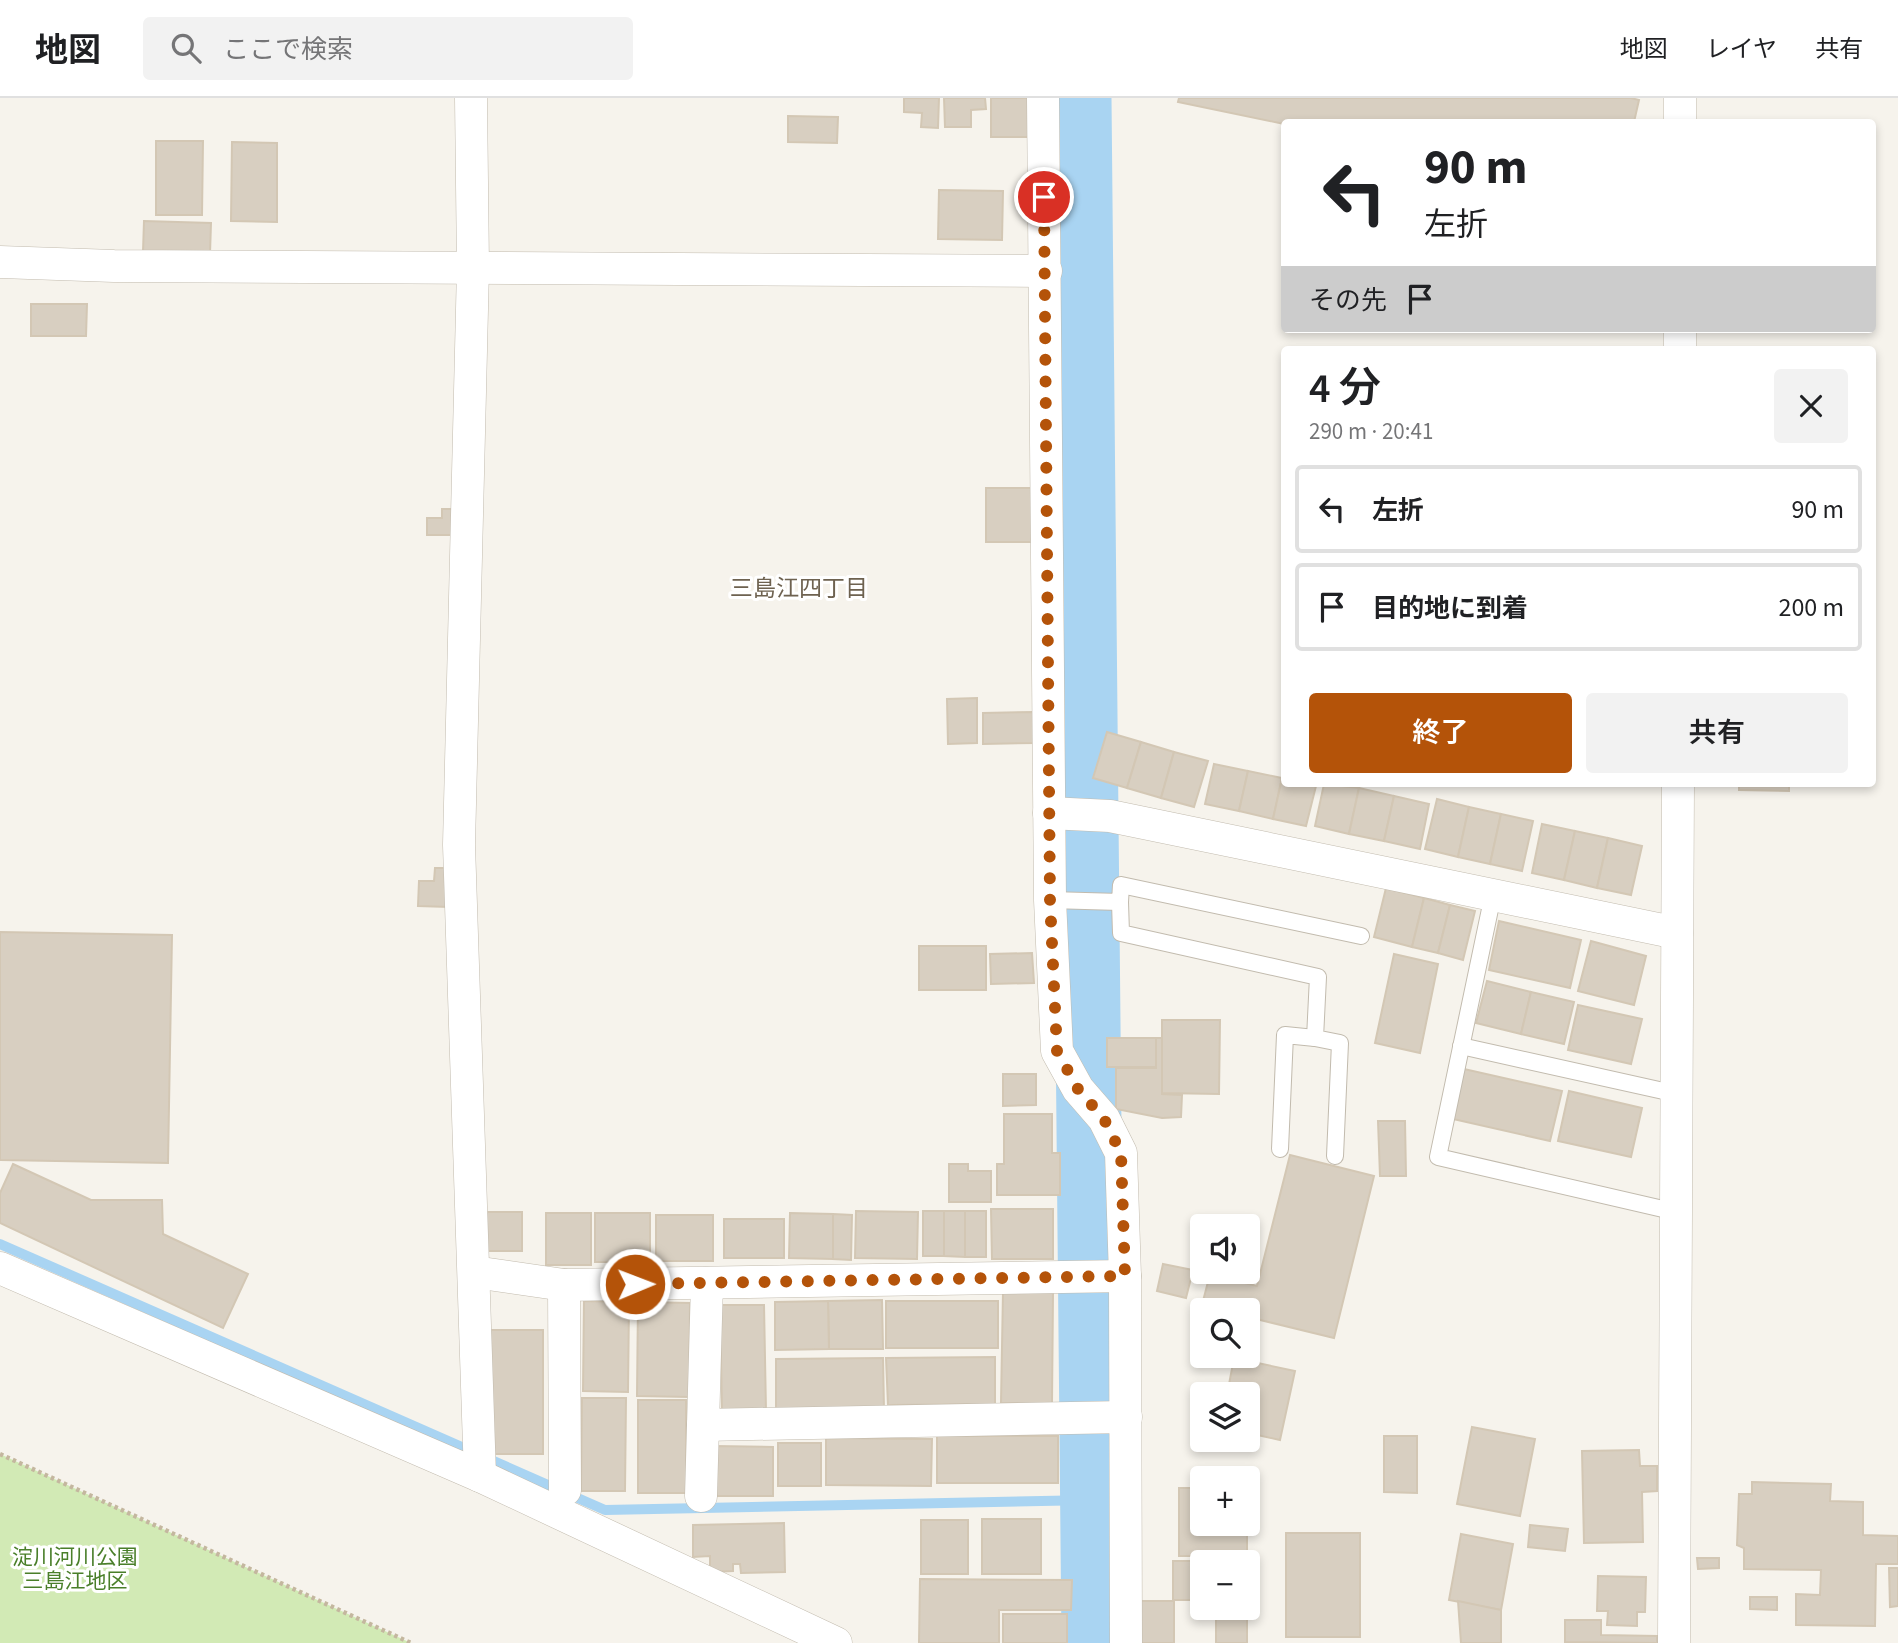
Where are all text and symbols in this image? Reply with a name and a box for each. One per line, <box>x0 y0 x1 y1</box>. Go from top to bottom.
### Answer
search box <box>143 17 633 80</box>
text: 地図 <box>35 27 101 74</box>
icon: search <box>167 29 205 67</box>
text: ここで検索 <box>223 31 353 68</box>
text: 地図 <box>1620 32 1668 67</box>
text: レイヤ <box>1706 32 1777 67</box>
text: 共有 <box>1815 32 1863 67</box>
text: 90 m <box>1424 133 1528 203</box>
icon: left <box>1309 147 1400 238</box>
pin <box>1014 167 1074 227</box>
icon: arrive <box>1025 178 1063 216</box>
text: 左折 <box>1424 202 1488 248</box>
icon: arrive <box>1401 280 1439 318</box>
text: その先 <box>1309 282 1387 319</box>
text: 4 分 <box>1309 359 1381 419</box>
button: close <box>1774 369 1848 443</box>
text: 290 m · 20:41 <box>1309 415 1433 448</box>
icon: left <box>1313 490 1351 528</box>
text: 90 m <box>1791 491 1844 528</box>
text: 左折 <box>1372 492 1424 529</box>
district label: 三島江四丁目 <box>730 572 868 605</box>
icon: arrive <box>1313 588 1351 626</box>
text: 200 m <box>1778 589 1844 626</box>
text: 目的地に到着 <box>1372 590 1528 627</box>
button: 終了 <box>1309 693 1572 773</box>
button: 共有 <box>1586 693 1848 773</box>
map controls <box>1190 1214 1260 1620</box>
button: sound <box>1190 1214 1260 1284</box>
position arrow <box>598 1247 672 1321</box>
button: search <box>1190 1298 1260 1368</box>
button: layers <box>1190 1382 1260 1452</box>
button: + <box>1190 1466 1260 1536</box>
park label: 淀川河川公園 三島江地区 <box>12 1542 138 1596</box>
button: − <box>1190 1550 1260 1620</box>

